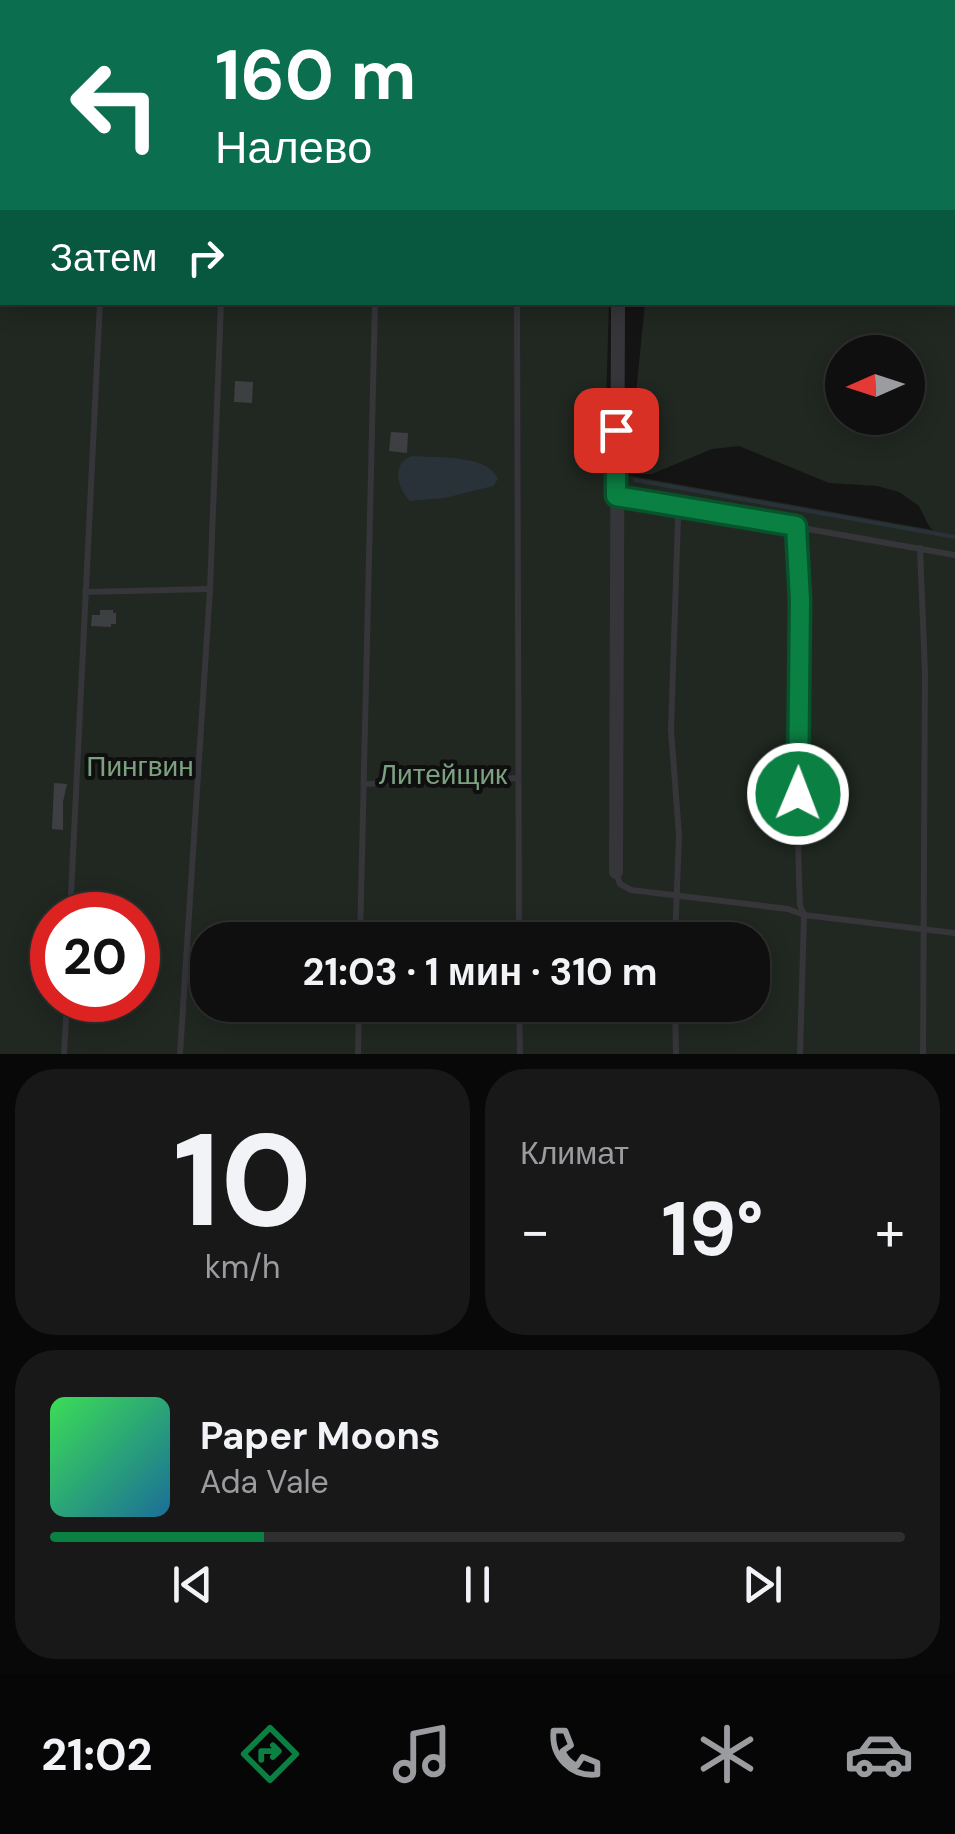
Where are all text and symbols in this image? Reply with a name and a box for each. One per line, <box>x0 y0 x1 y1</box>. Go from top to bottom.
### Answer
text: 160 m <box>215 30 416 121</box>
icon: left <box>50 40 180 170</box>
text: Налево <box>215 118 372 177</box>
icon: right <box>178 230 233 285</box>
text: Затем <box>50 233 158 283</box>
north arrow <box>825 335 925 435</box>
map controls <box>825 335 925 435</box>
pin <box>574 388 659 473</box>
icon: arrive <box>589 403 644 458</box>
position arrow <box>746 742 850 846</box>
park label: Пингвин <box>86 748 194 785</box>
park label: Литейщик <box>379 756 508 793</box>
speed limit sign: 20 <box>30 892 160 1022</box>
text: 21:03 · 1 мин · 310 m <box>302 947 658 997</box>
text: 10 <box>173 1096 312 1265</box>
text: Климат <box>520 1132 629 1174</box>
text: 19° <box>661 1181 764 1278</box>
text: − <box>520 1195 550 1267</box>
text: + <box>875 1195 905 1267</box>
text: km/h <box>205 1246 280 1288</box>
text: Paper Moons <box>200 1411 440 1461</box>
text: Ada Vale <box>200 1461 329 1503</box>
icon: previous <box>165 1557 220 1612</box>
icon: pause <box>450 1557 505 1612</box>
icon: next <box>735 1557 790 1612</box>
icon: directions <box>235 1719 305 1789</box>
icon: music <box>387 1719 457 1789</box>
icon: phone <box>539 1719 609 1789</box>
icon: climate <box>692 1719 762 1789</box>
icon: car <box>844 1719 914 1789</box>
text: 21:02 <box>41 1725 152 1784</box>

